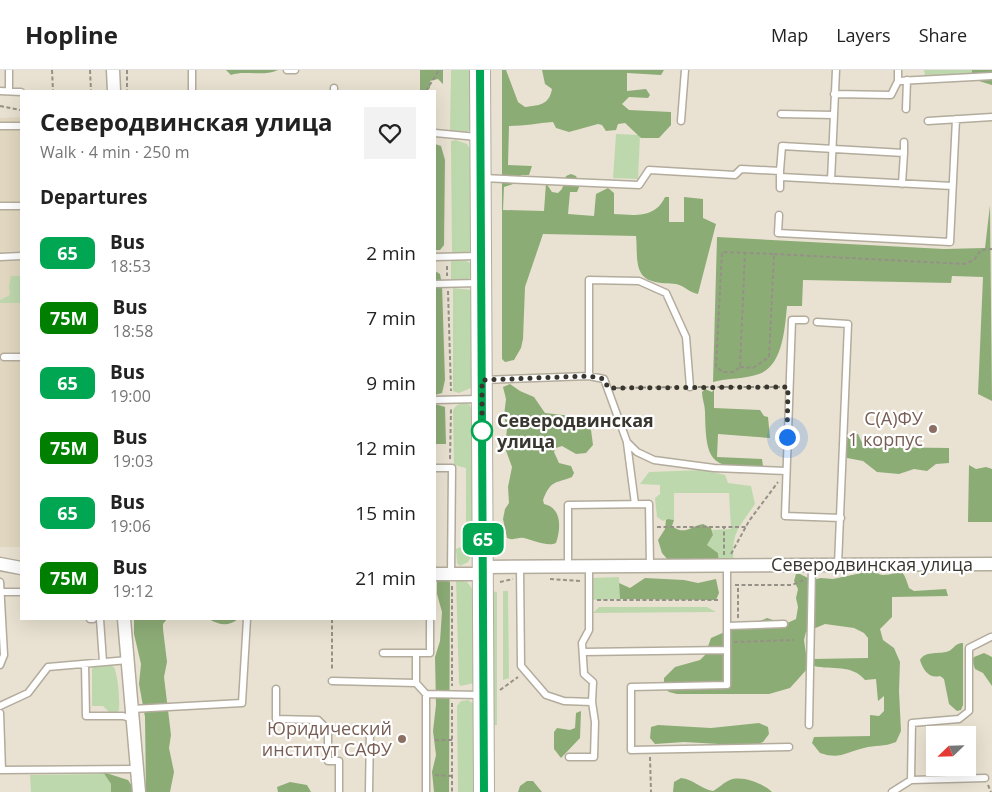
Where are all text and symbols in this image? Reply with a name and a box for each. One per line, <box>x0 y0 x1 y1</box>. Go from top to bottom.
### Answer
text: Hopline <box>25 18 118 51</box>
text: Map <box>771 23 808 47</box>
text: Layers <box>836 23 891 47</box>
text: Share <box>919 23 967 47</box>
text: Северодвинская улица <box>40 105 333 138</box>
button: heart <box>364 107 416 159</box>
text: Walk · 4 min · 250 m <box>40 141 190 163</box>
text: Departures <box>40 184 147 210</box>
text: Bus <box>110 229 145 255</box>
text: 2 min <box>366 240 416 266</box>
text: 65 <box>57 241 78 265</box>
text: 18:53 <box>110 255 151 277</box>
text: Bus <box>113 294 147 320</box>
text: 7 min <box>366 305 416 331</box>
text: 75М <box>50 306 88 330</box>
text: 18:58 <box>113 320 153 342</box>
text: Bus <box>110 359 145 385</box>
text: 9 min <box>366 370 416 396</box>
text: 65 <box>57 371 78 395</box>
text: 19:00 <box>110 385 151 407</box>
place label: С(А)ФУ 1 корпус <box>848 406 924 451</box>
place label: Северодвинская улица <box>497 408 654 453</box>
marker: Северодвинская улица <box>471 420 493 442</box>
marker: С(А)ФУ 1 корпус <box>927 423 939 435</box>
text: Bus <box>113 424 147 450</box>
your location <box>775 425 800 450</box>
text: 12 min <box>355 435 416 461</box>
text: 75М <box>50 436 88 460</box>
text: 19:03 <box>113 450 153 472</box>
text: Bus <box>110 489 145 515</box>
text: 15 min <box>355 500 416 526</box>
text: 65 <box>57 501 78 525</box>
text: 19:06 <box>110 515 151 537</box>
line badge: 65 <box>460 523 506 555</box>
text: 65 <box>473 527 493 551</box>
street label: Северодвинская улица <box>771 552 973 576</box>
text: Bus <box>113 554 147 580</box>
text: 21 min <box>355 565 416 591</box>
text: 75М <box>50 566 88 590</box>
text: 19:12 <box>113 580 153 602</box>
place label: Юридический институт САФУ <box>262 716 393 761</box>
north arrow <box>926 726 976 776</box>
map controls <box>926 726 976 776</box>
marker: Юридический институт САФУ <box>396 733 408 745</box>

